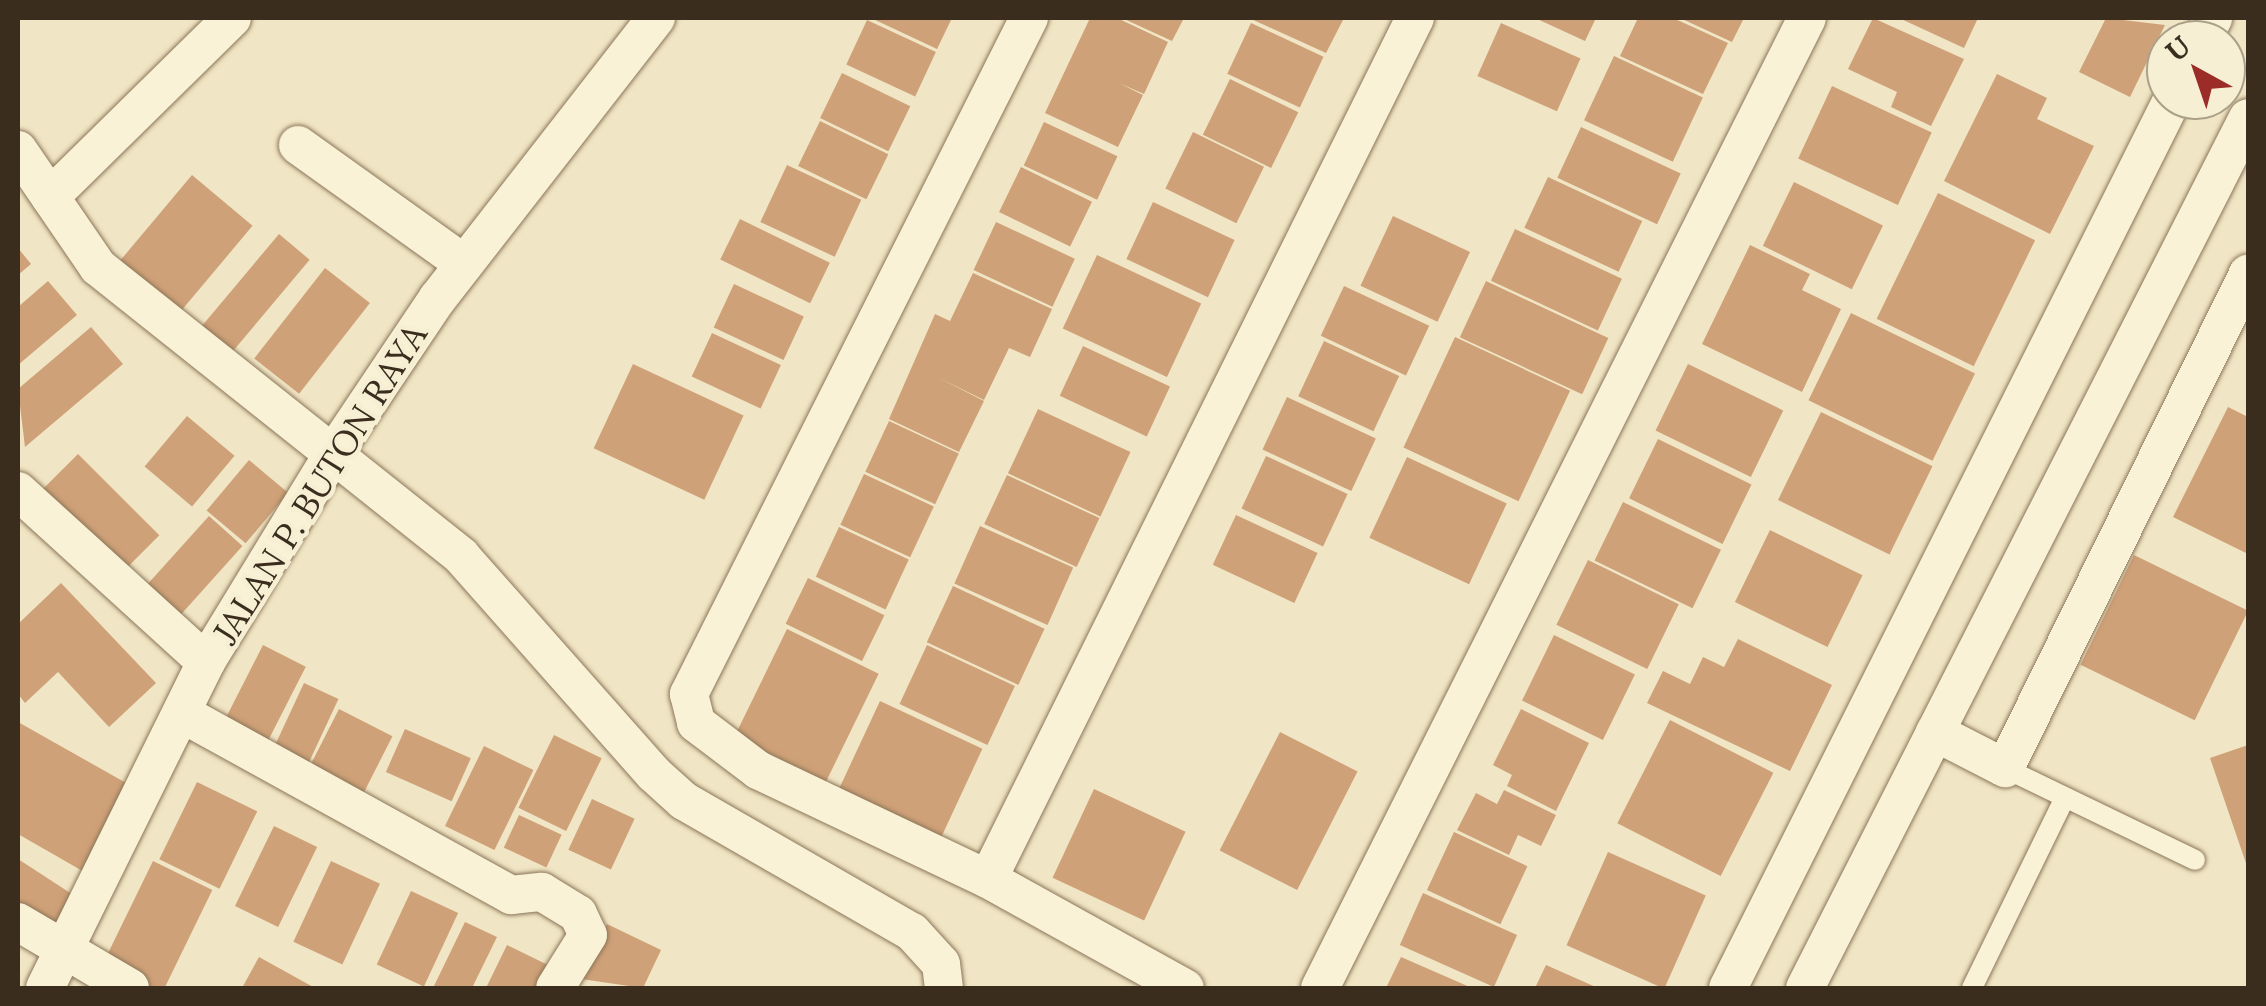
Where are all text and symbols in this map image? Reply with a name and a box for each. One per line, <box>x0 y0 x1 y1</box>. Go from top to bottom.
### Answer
north arrow <box>2146 20 2246 120</box>
text: U <box>2158 28 2198 69</box>
street label: JALAN P. BUTON RAYA <box>204 316 436 652</box>

